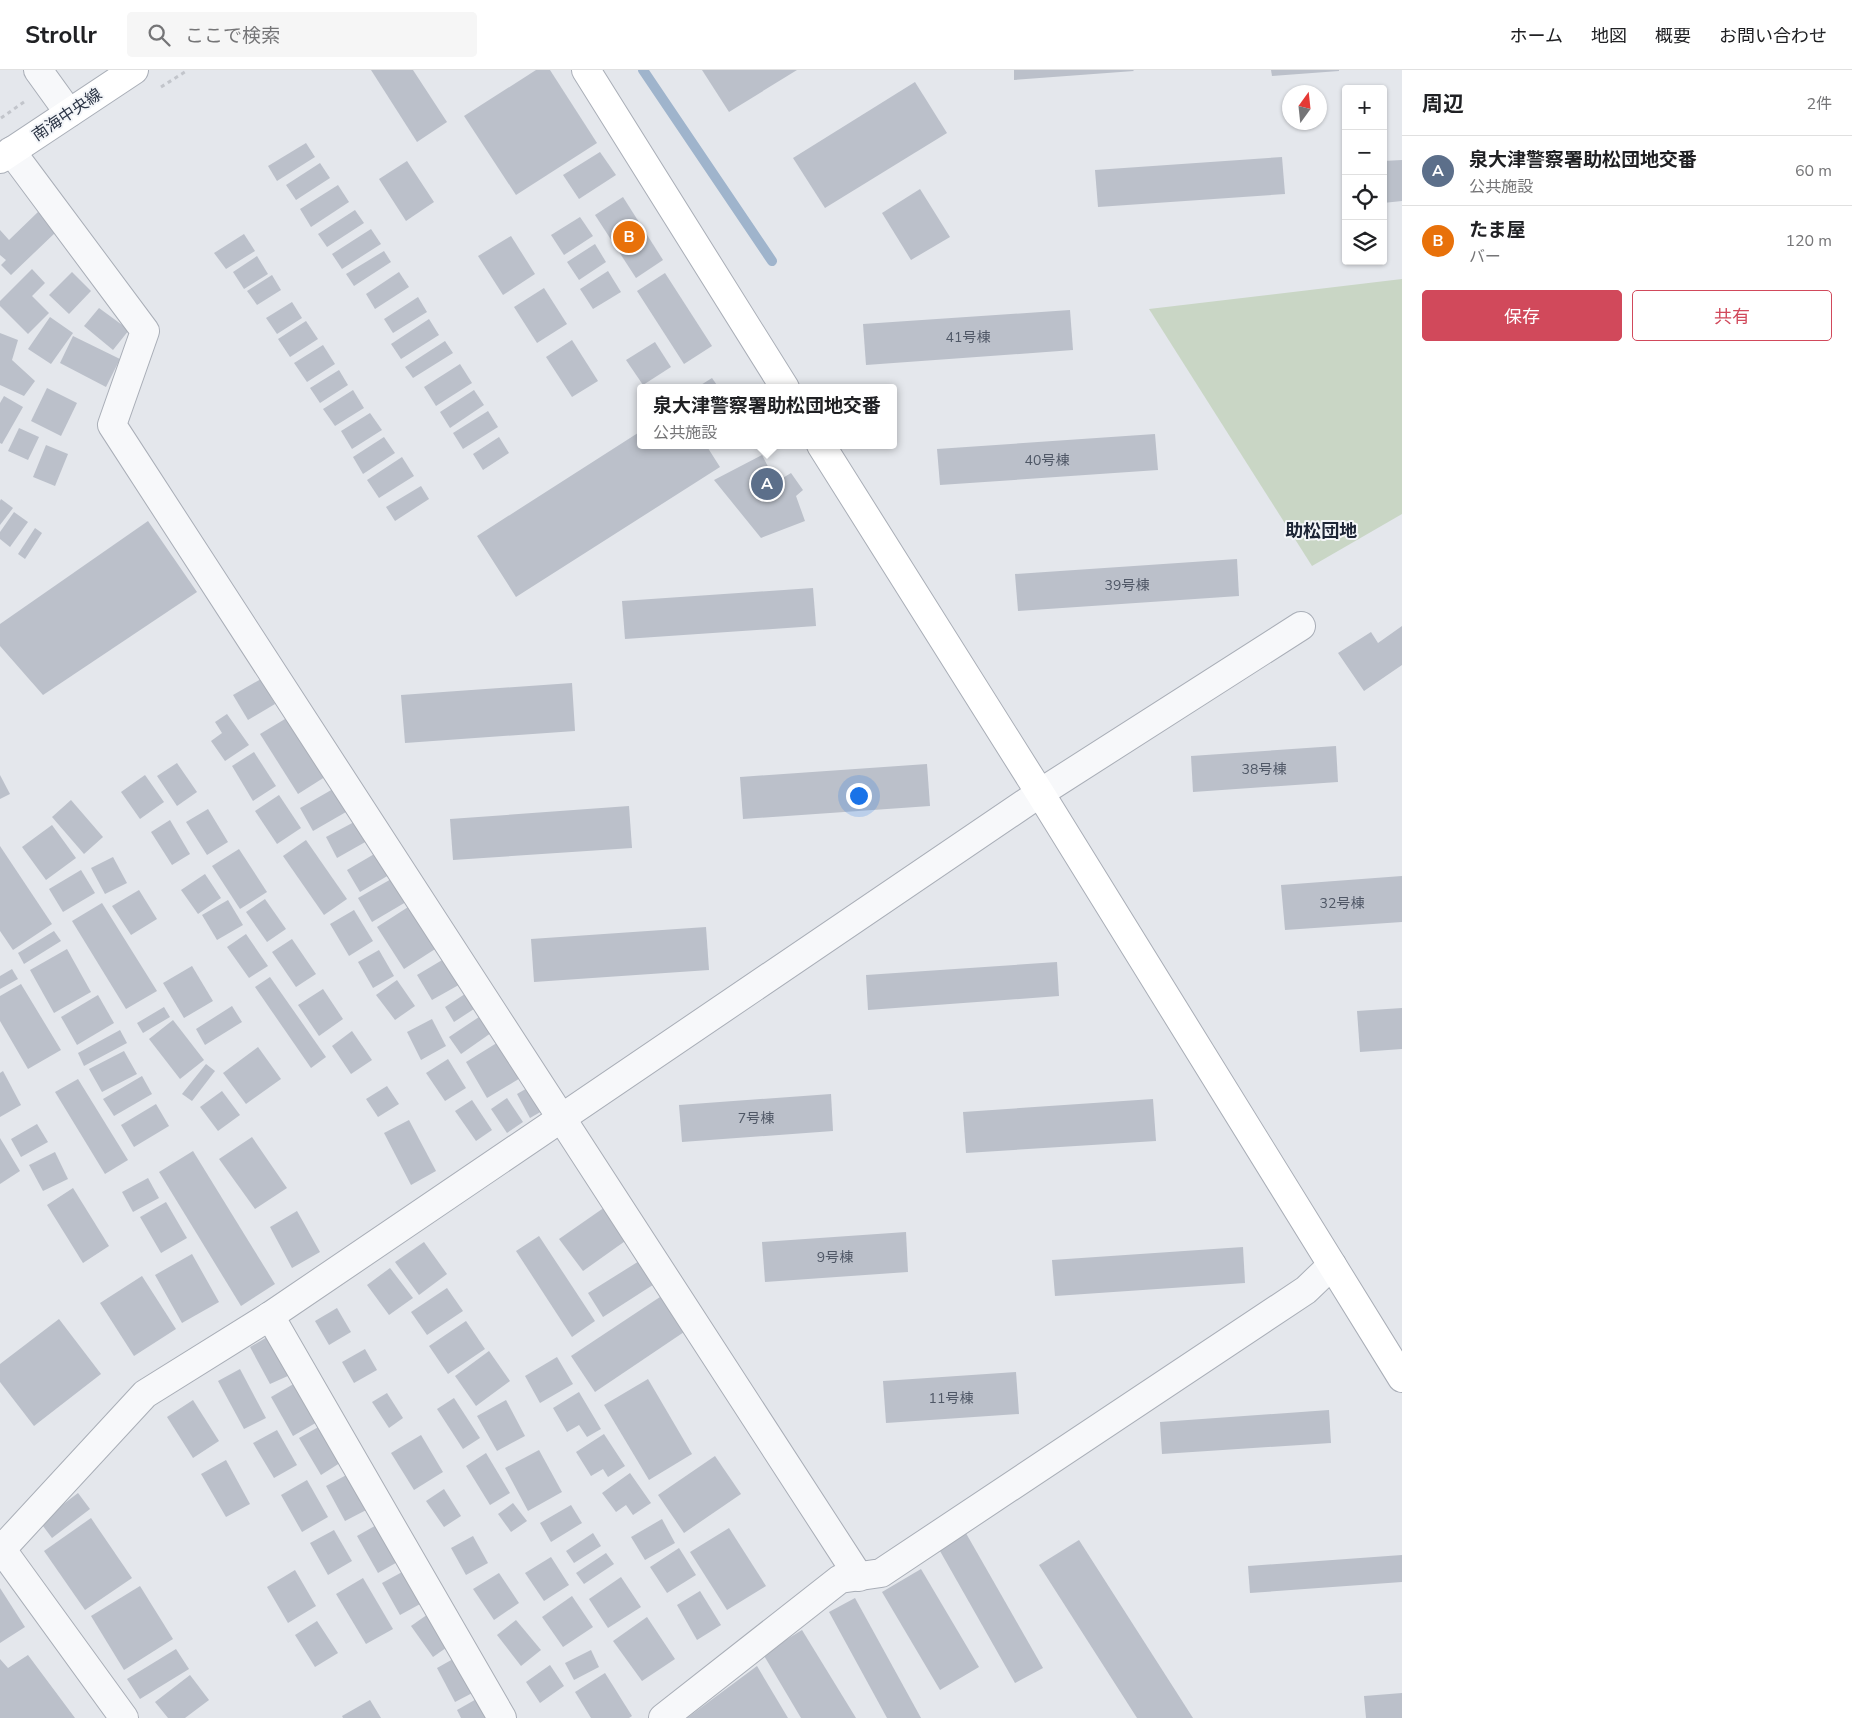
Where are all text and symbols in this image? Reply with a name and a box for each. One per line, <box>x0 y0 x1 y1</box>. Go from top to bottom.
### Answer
search box <box>127 12 477 57</box>
text: Strollr <box>25 19 97 51</box>
icon: search <box>145 21 173 49</box>
text: ここで検索 <box>185 23 280 49</box>
text: ホーム <box>1510 24 1563 48</box>
text: 地図 <box>1591 24 1627 48</box>
text: 概要 <box>1655 24 1691 48</box>
text: お問い合わせ <box>1719 24 1827 48</box>
street label: 南海中央線 <box>28 84 106 146</box>
north arrow <box>1282 85 1327 130</box>
map controls <box>1342 85 1387 265</box>
button: + <box>1342 85 1387 130</box>
text: 周辺 <box>1422 90 1464 118</box>
text: 2件 <box>1806 93 1832 115</box>
button: − <box>1342 130 1387 175</box>
text: 泉大津警察署助松団地交番 <box>1469 147 1697 173</box>
text: A <box>1432 160 1444 182</box>
text: 60 m <box>1795 160 1832 182</box>
button: locate <box>1342 175 1387 220</box>
text: 公共施設 <box>1469 176 1533 198</box>
text: たま屋 <box>1469 217 1525 243</box>
pin: B <box>613 218 645 256</box>
button: layers <box>1342 220 1387 265</box>
text: B <box>1432 230 1444 252</box>
text: 120 m <box>1785 230 1832 252</box>
text: バー <box>1469 246 1501 268</box>
button: 保存 <box>1422 290 1622 341</box>
button: 共有 <box>1632 290 1832 341</box>
house number: 41号棟 <box>946 328 990 347</box>
popup <box>637 384 897 449</box>
text: 泉大津警察署助松団地交番 <box>653 393 881 419</box>
text: 公共施設 <box>653 422 717 444</box>
house number: 40号棟 <box>1025 451 1069 470</box>
pin: A <box>751 465 783 503</box>
district label: 助松団地 <box>1285 519 1357 543</box>
house number: 39号棟 <box>1105 576 1149 595</box>
house number: 38号棟 <box>1242 760 1286 779</box>
your location <box>846 783 872 809</box>
house number: 32号棟 <box>1320 894 1364 913</box>
house number: 7号棟 <box>738 1109 774 1128</box>
house number: 9号棟 <box>817 1248 853 1267</box>
house number: 11号棟 <box>929 1389 973 1408</box>

